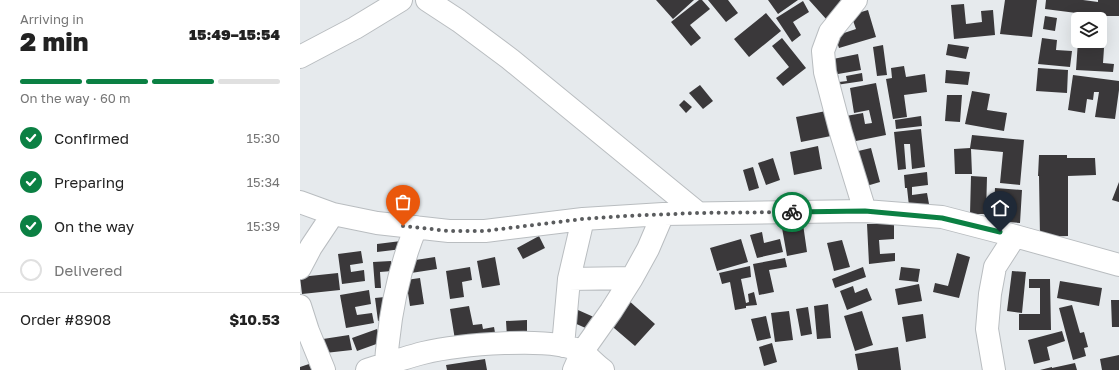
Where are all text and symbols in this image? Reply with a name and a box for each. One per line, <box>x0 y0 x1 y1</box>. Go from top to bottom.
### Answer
text: Arriving in <box>20 11 84 27</box>
map controls <box>1071 12 1107 48</box>
button: layers <box>1071 12 1107 48</box>
text: 15:49–15:54 <box>189 25 280 43</box>
text: 2 min <box>20 26 88 57</box>
text: On the way · 60 m <box>20 90 131 106</box>
icon: check <box>20 127 42 149</box>
text: Confirmed <box>54 129 129 147</box>
text: 15:30 <box>247 130 280 146</box>
icon: check <box>20 171 42 193</box>
text: Preparing <box>54 173 124 191</box>
text: 15:34 <box>247 174 280 190</box>
pin <box>386 185 420 226</box>
icon: bag <box>392 191 414 213</box>
pin <box>983 191 1017 232</box>
courier <box>772 192 812 232</box>
icon: home <box>989 197 1011 219</box>
icon: bike <box>781 201 803 223</box>
icon: check <box>20 215 42 237</box>
text: On the way <box>54 217 134 235</box>
text: 15:39 <box>247 218 280 234</box>
text: Delivered <box>54 261 122 279</box>
text: Order #8908 <box>20 310 111 328</box>
text: $10.53 <box>229 310 280 328</box>

